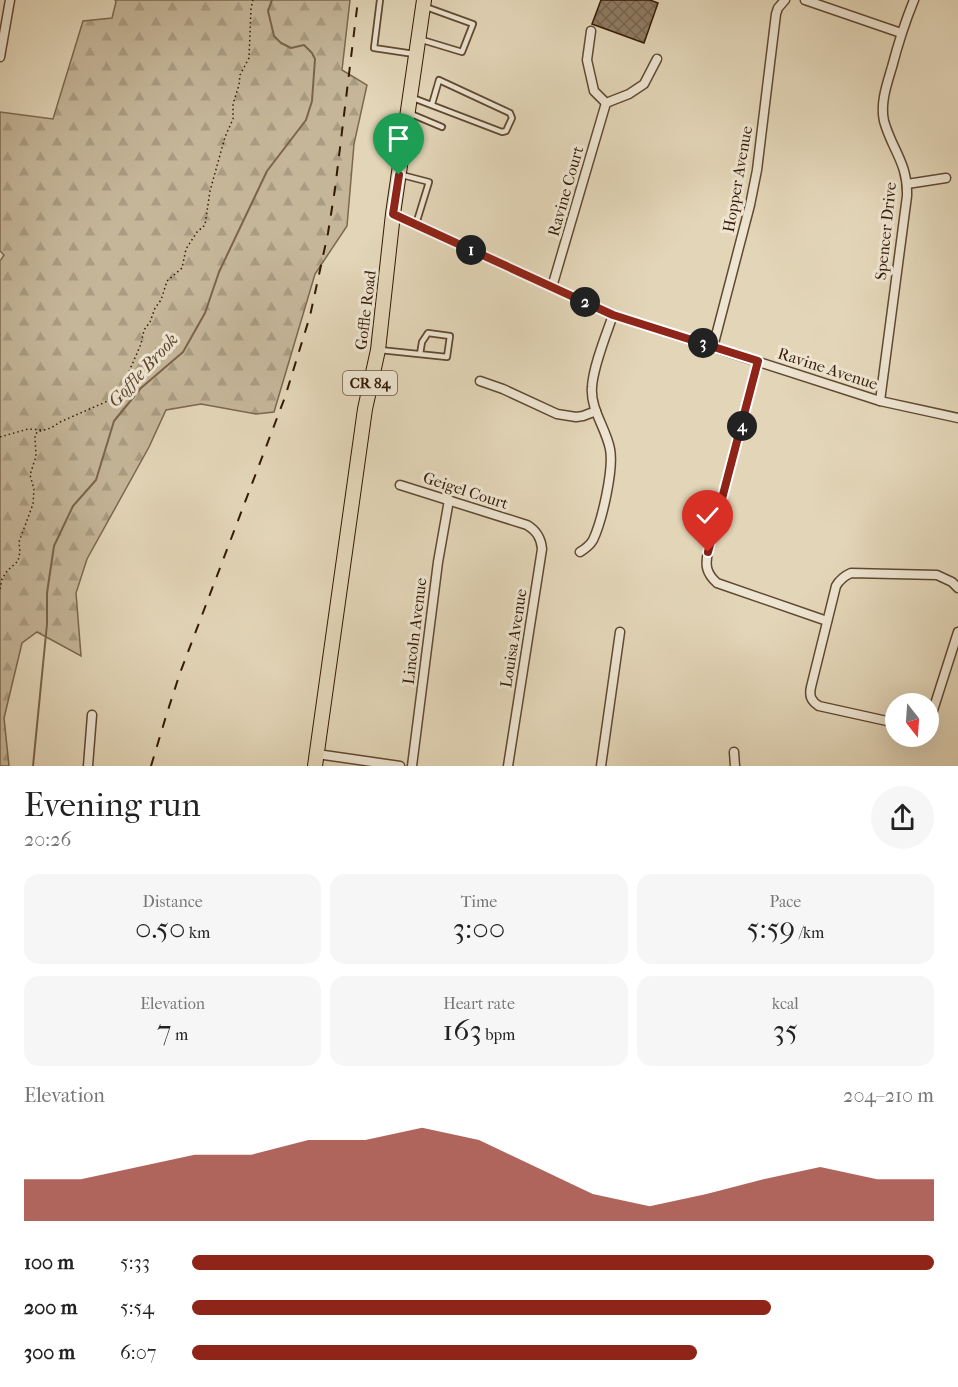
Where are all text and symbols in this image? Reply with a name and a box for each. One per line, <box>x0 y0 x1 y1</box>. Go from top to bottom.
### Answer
pin <box>373 113 424 175</box>
icon: arrive <box>382 122 415 155</box>
street label: Hopper Avenue <box>719 124 756 234</box>
street label: Ravine Court <box>544 144 587 238</box>
street label: Spencer Drive <box>871 181 900 281</box>
pin: 1 <box>456 235 486 265</box>
text: 1 <box>468 240 474 259</box>
street label: Goffle Road <box>351 269 380 351</box>
pin: 2 <box>570 287 600 317</box>
text: 2 <box>581 292 589 311</box>
pin: 3 <box>688 328 718 358</box>
water label: Goffle Brook <box>104 329 183 411</box>
text: 3 <box>700 333 706 352</box>
street label: Ravine Avenue <box>775 343 880 394</box>
road number: CR 84 <box>343 371 397 395</box>
pin: 4 <box>727 411 757 441</box>
text: 4 <box>737 416 747 435</box>
street label: Geigel Court <box>421 468 511 513</box>
pin <box>682 490 733 552</box>
icon: check <box>691 499 724 532</box>
street label: Lincoln Avenue <box>399 577 430 686</box>
street label: Louisa Avenue <box>496 587 531 689</box>
north arrow <box>885 693 939 747</box>
map controls <box>885 693 939 747</box>
text: Evening run <box>24 786 201 825</box>
button: share <box>871 786 934 849</box>
text: 20:26 <box>24 828 71 851</box>
text: Distance <box>143 892 203 911</box>
text: Time <box>461 892 497 911</box>
text: Pace <box>769 892 801 911</box>
text: 0.50 <box>135 911 185 946</box>
text: 3:00 <box>453 911 505 946</box>
text: 5:59 <box>746 911 795 946</box>
text: km <box>185 923 210 942</box>
text: /km <box>795 923 824 942</box>
text: Elevation <box>140 994 205 1013</box>
text: Heart rate <box>443 994 515 1013</box>
text: kcal <box>772 994 799 1013</box>
text: 7 <box>157 1013 172 1048</box>
text: 163 <box>443 1013 482 1048</box>
text: 35 <box>773 1013 798 1048</box>
text: m <box>172 1025 188 1044</box>
text: bpm <box>482 1025 515 1044</box>
text: Elevation <box>24 1084 105 1107</box>
text: 204–210 m <box>843 1084 934 1107</box>
text: 100 m <box>24 1251 74 1274</box>
text: 5:33 <box>120 1251 150 1274</box>
text: 200 m <box>24 1296 77 1319</box>
text: 5:54 <box>120 1296 154 1319</box>
text: 300 m <box>24 1341 75 1364</box>
text: 6:07 <box>120 1341 156 1364</box>

